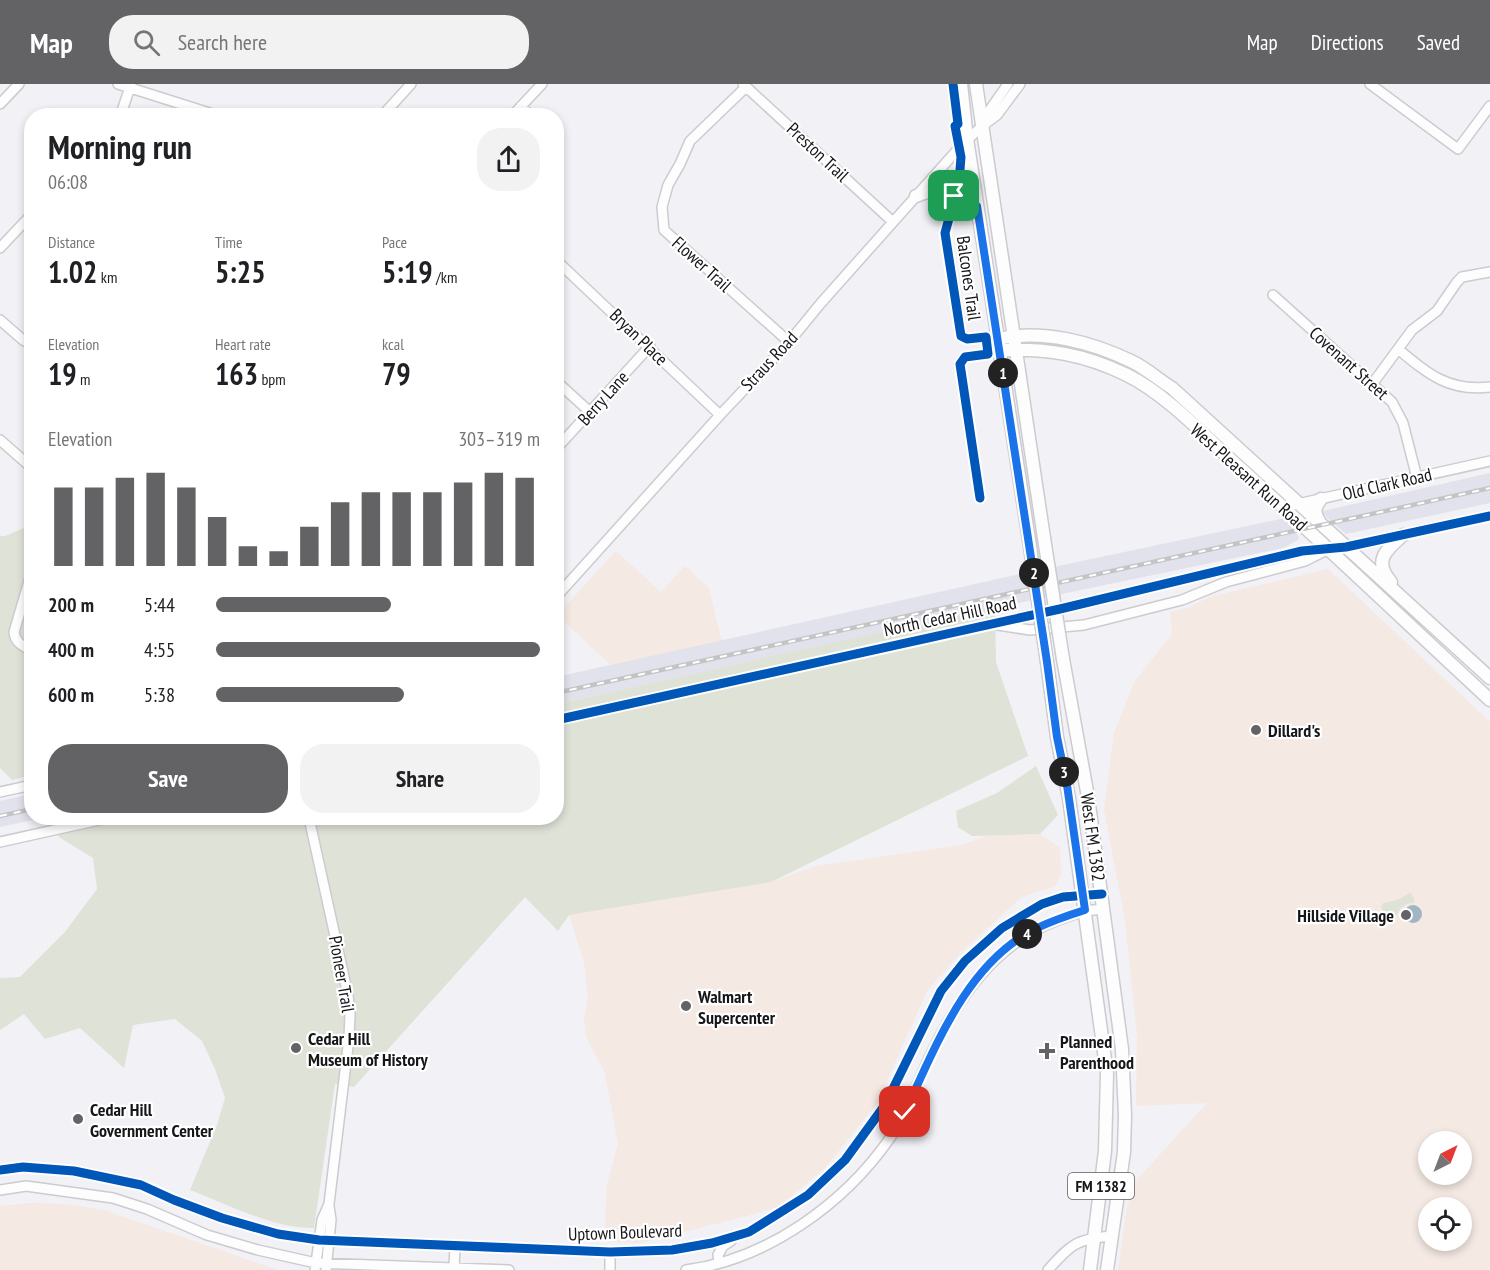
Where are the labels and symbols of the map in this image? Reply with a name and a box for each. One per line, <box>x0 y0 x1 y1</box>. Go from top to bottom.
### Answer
street label: Preston Trail <box>782 117 854 187</box>
pin <box>928 170 979 221</box>
street label: Flower Trail <box>667 231 737 297</box>
street label: Balcones Trail <box>952 234 986 323</box>
street label: Bryan Place <box>605 304 673 370</box>
street label: Covenant Street <box>1305 321 1393 405</box>
street label: Straus Road <box>736 326 802 396</box>
pin: 1 <box>988 358 1018 388</box>
street label: Berry Lane <box>573 366 633 430</box>
street label: West Pleasant Run Road <box>1186 418 1312 536</box>
street label: Old Clark Road <box>1340 463 1434 505</box>
pin: 2 <box>1019 558 1049 588</box>
street label: North Cedar Hill Road <box>882 591 1018 641</box>
place label: Dillard's <box>1268 719 1320 742</box>
marker: Dillard's <box>1249 723 1263 737</box>
pin: 3 <box>1049 757 1079 787</box>
street label: West FM 1382 <box>1075 791 1111 883</box>
place label: Hillside Village <box>1297 904 1394 927</box>
marker: Hillside Village <box>1399 908 1413 922</box>
pin: 4 <box>1012 919 1042 949</box>
street label: Pioneer Trail <box>324 934 360 1015</box>
place label: Walmart Supercenter <box>697 985 776 1029</box>
marker: Walmart Supercenter <box>679 999 693 1013</box>
place label: Cedar Hill Museum of History <box>308 1027 428 1071</box>
place label: Planned Parenthood <box>1060 1030 1134 1074</box>
marker: Cedar Hill Museum of History <box>289 1041 303 1055</box>
marker: Planned Parenthood <box>1038 1042 1056 1060</box>
pin <box>879 1086 930 1137</box>
place label: Cedar Hill Government Center <box>90 1098 214 1142</box>
marker: Cedar Hill Government Center <box>71 1112 85 1126</box>
north arrow <box>1418 1131 1472 1185</box>
road number: FM 1382 <box>1068 1173 1134 1199</box>
street label: Uptown Boulevard <box>568 1219 682 1245</box>

